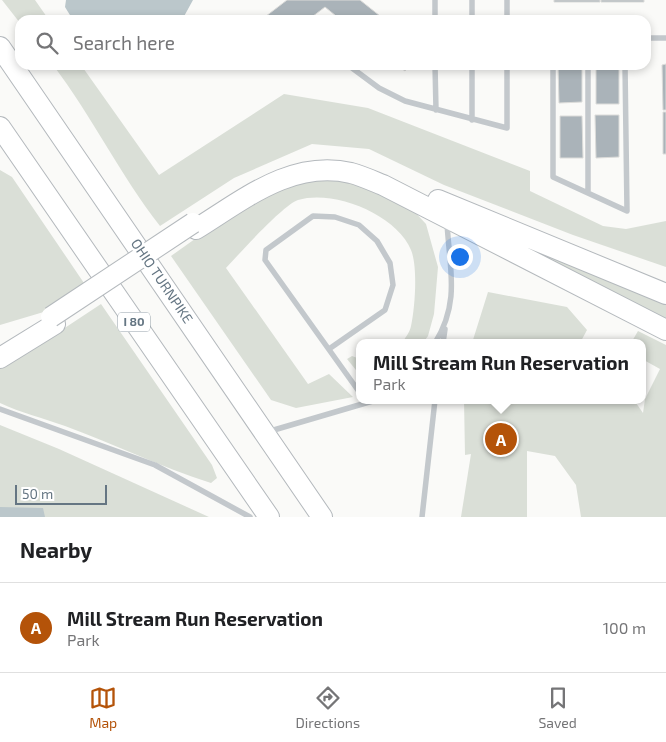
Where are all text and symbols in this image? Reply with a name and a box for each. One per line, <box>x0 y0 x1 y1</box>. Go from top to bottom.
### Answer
search box <box>15 15 651 70</box>
icon: search <box>33 29 61 57</box>
text: Search here <box>73 31 175 54</box>
street label: OHIO TURNPIKE <box>128 235 197 326</box>
your location <box>447 244 473 270</box>
road number: I 80 <box>118 313 150 332</box>
popup <box>356 339 646 404</box>
text: Mill Stream Run Reservation <box>373 351 629 374</box>
text: Park <box>373 374 406 393</box>
pin: A <box>485 420 517 458</box>
scale bar <box>15 482 108 505</box>
text: 50 m <box>22 485 53 502</box>
text: Nearby <box>20 537 92 562</box>
text: Mill Stream Run Reservation <box>67 607 323 630</box>
text: A <box>31 618 41 637</box>
text: 100 m <box>603 618 646 637</box>
text: Park <box>67 630 100 649</box>
tab: Map <box>89 684 117 731</box>
tab: Directions <box>296 684 360 731</box>
tab: Saved <box>538 684 577 731</box>

